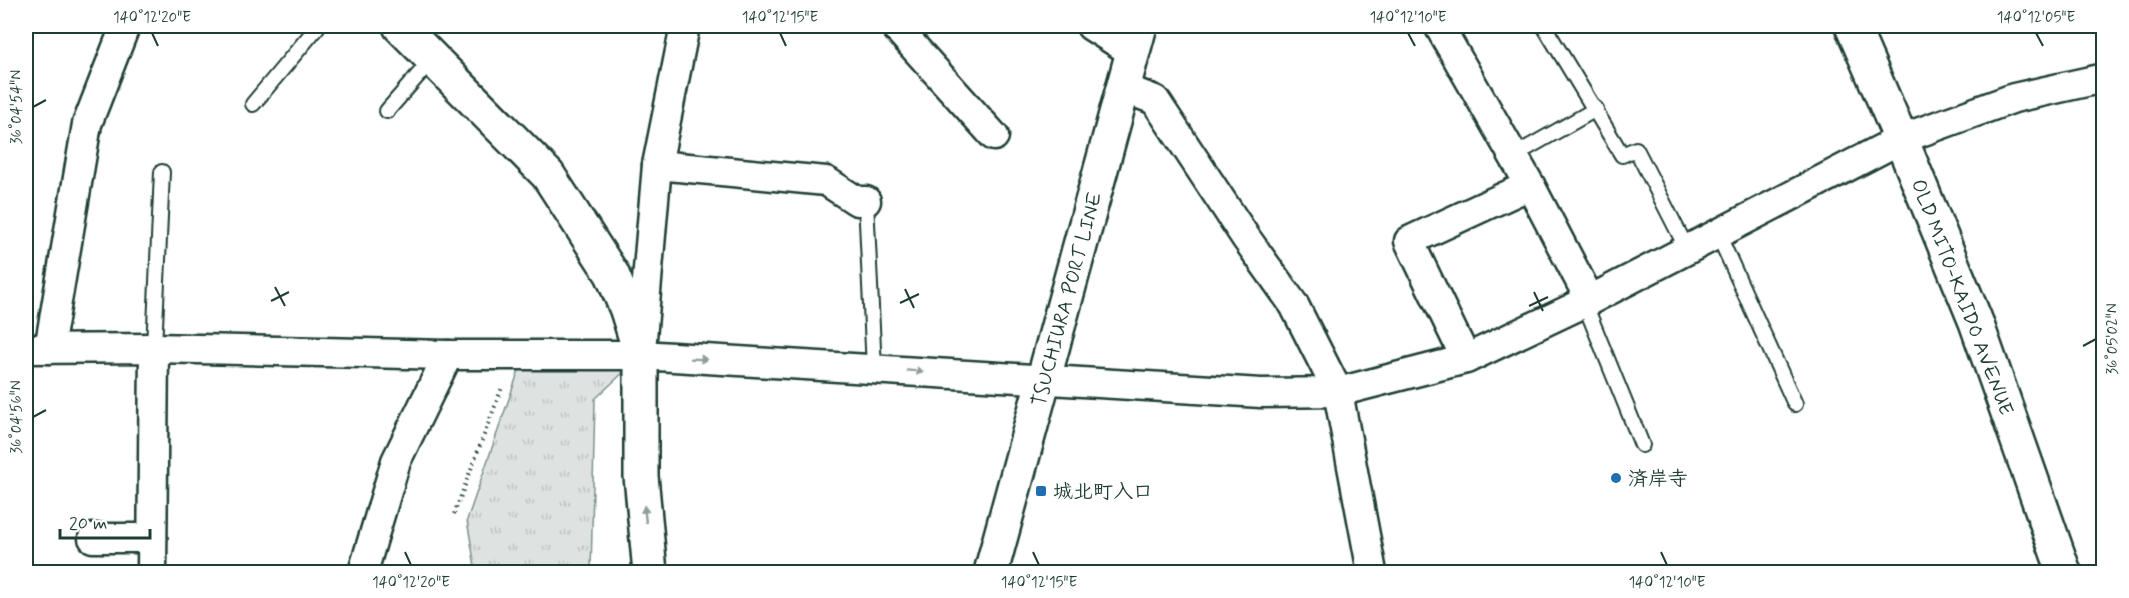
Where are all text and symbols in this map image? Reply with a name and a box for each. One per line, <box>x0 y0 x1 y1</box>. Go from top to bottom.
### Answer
text: 140°12'20"E <box>113 8 191 28</box>
text: 140°12'15"E <box>742 8 819 28</box>
text: 140°12'10"E <box>1369 8 1447 28</box>
text: 140°12'05"E <box>1997 8 2075 28</box>
text: 36°04'54"N <box>7 70 27 144</box>
street label: OLD MITO-KAIDO AVENUE <box>1904 175 2019 420</box>
street label: TSUCHIURA PORT LINE <box>1026 189 1109 410</box>
text: 36°05'02"N <box>2103 303 2123 375</box>
one-way arrow <box>690 354 709 363</box>
one-way arrow <box>905 367 924 376</box>
text: 36°04'56"N <box>7 380 27 454</box>
place label: 済岸寺 <box>1628 466 1688 493</box>
marker: 済岸寺 <box>1609 471 1623 485</box>
place label: 城北町入口 <box>1053 479 1153 506</box>
marker: 城北町入口 <box>1034 484 1048 498</box>
scale bar <box>60 502 150 540</box>
one-way arrow <box>640 505 650 524</box>
text: 20 m <box>69 512 107 536</box>
text: 140°12'20"E <box>372 573 450 593</box>
text: 140°12'15"E <box>1001 573 1078 593</box>
text: 140°12'10"E <box>1628 573 1706 593</box>

